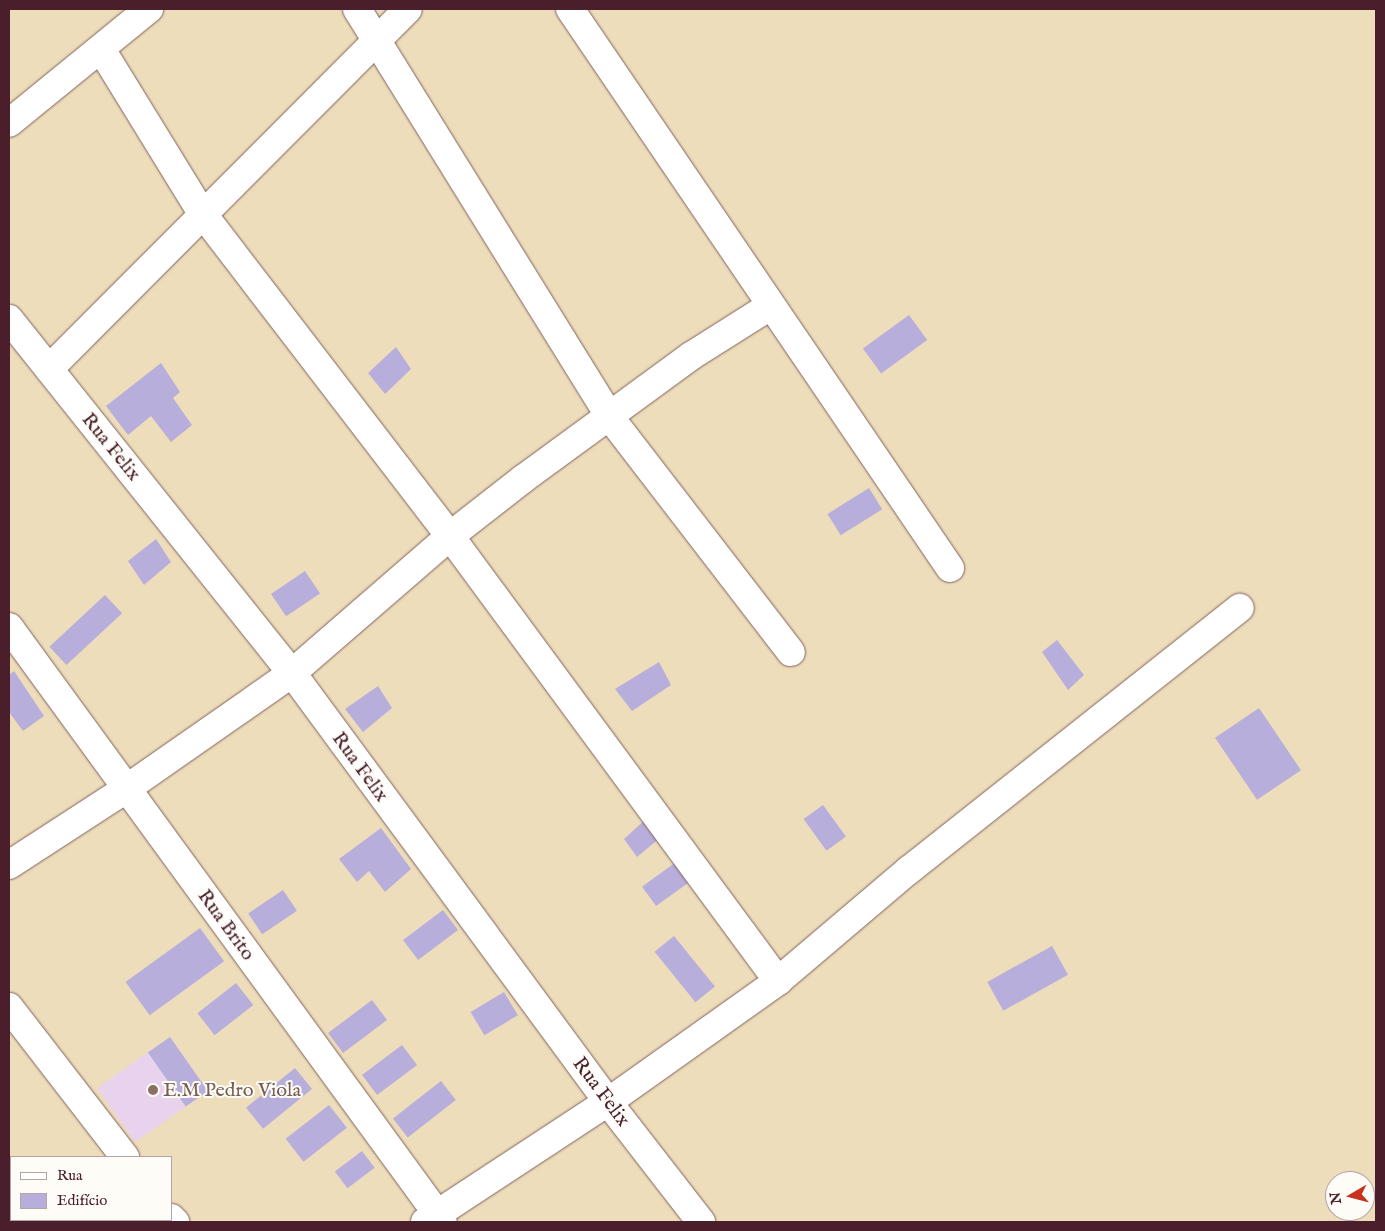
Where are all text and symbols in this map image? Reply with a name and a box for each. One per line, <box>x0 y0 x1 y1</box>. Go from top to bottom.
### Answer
street label: Rua Felix <box>76 408 146 486</box>
street label: Rua Felix <box>327 727 393 807</box>
street label: Rua Brito <box>192 885 260 965</box>
street label: Rua Felix <box>567 1053 635 1131</box>
place label: E.M Pedro Viola <box>163 1078 301 1102</box>
marker: E.M Pedro Viola <box>147 1084 159 1096</box>
legend <box>10 1156 172 1221</box>
text: Rua <box>57 1166 83 1185</box>
north arrow <box>1325 1171 1375 1221</box>
text: Edifício <box>57 1191 107 1210</box>
text: N <box>1326 1191 1346 1205</box>

